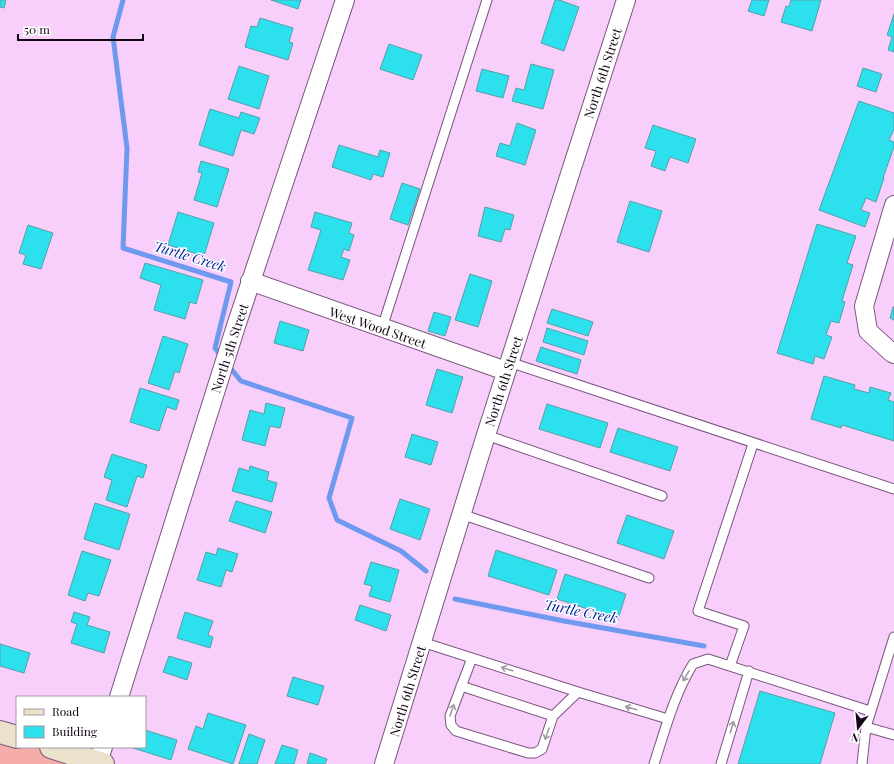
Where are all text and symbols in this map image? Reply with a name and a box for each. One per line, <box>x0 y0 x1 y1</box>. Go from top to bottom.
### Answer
scale bar <box>18 16 143 42</box>
text: 50 m <box>24 21 50 37</box>
street label: North 6th Street <box>579 25 625 121</box>
water label: Turtle Creek <box>152 236 228 276</box>
street label: North 5th Street <box>207 301 252 395</box>
street label: West Wood Street <box>326 302 429 352</box>
street label: North 6th Street <box>480 333 526 429</box>
water label: Turtle Creek <box>543 595 619 627</box>
street label: North 6th Street <box>385 643 429 739</box>
one-way arrow <box>500 665 513 672</box>
one-way arrow <box>681 670 689 682</box>
legend <box>16 696 146 748</box>
text: Road <box>52 703 79 719</box>
one-way arrow <box>625 704 638 711</box>
one-way arrow <box>449 705 457 717</box>
north arrow <box>838 708 878 748</box>
one-way arrow <box>729 720 736 733</box>
text: Building <box>52 723 98 739</box>
one-way arrow <box>543 727 550 740</box>
text: N <box>849 730 861 746</box>

